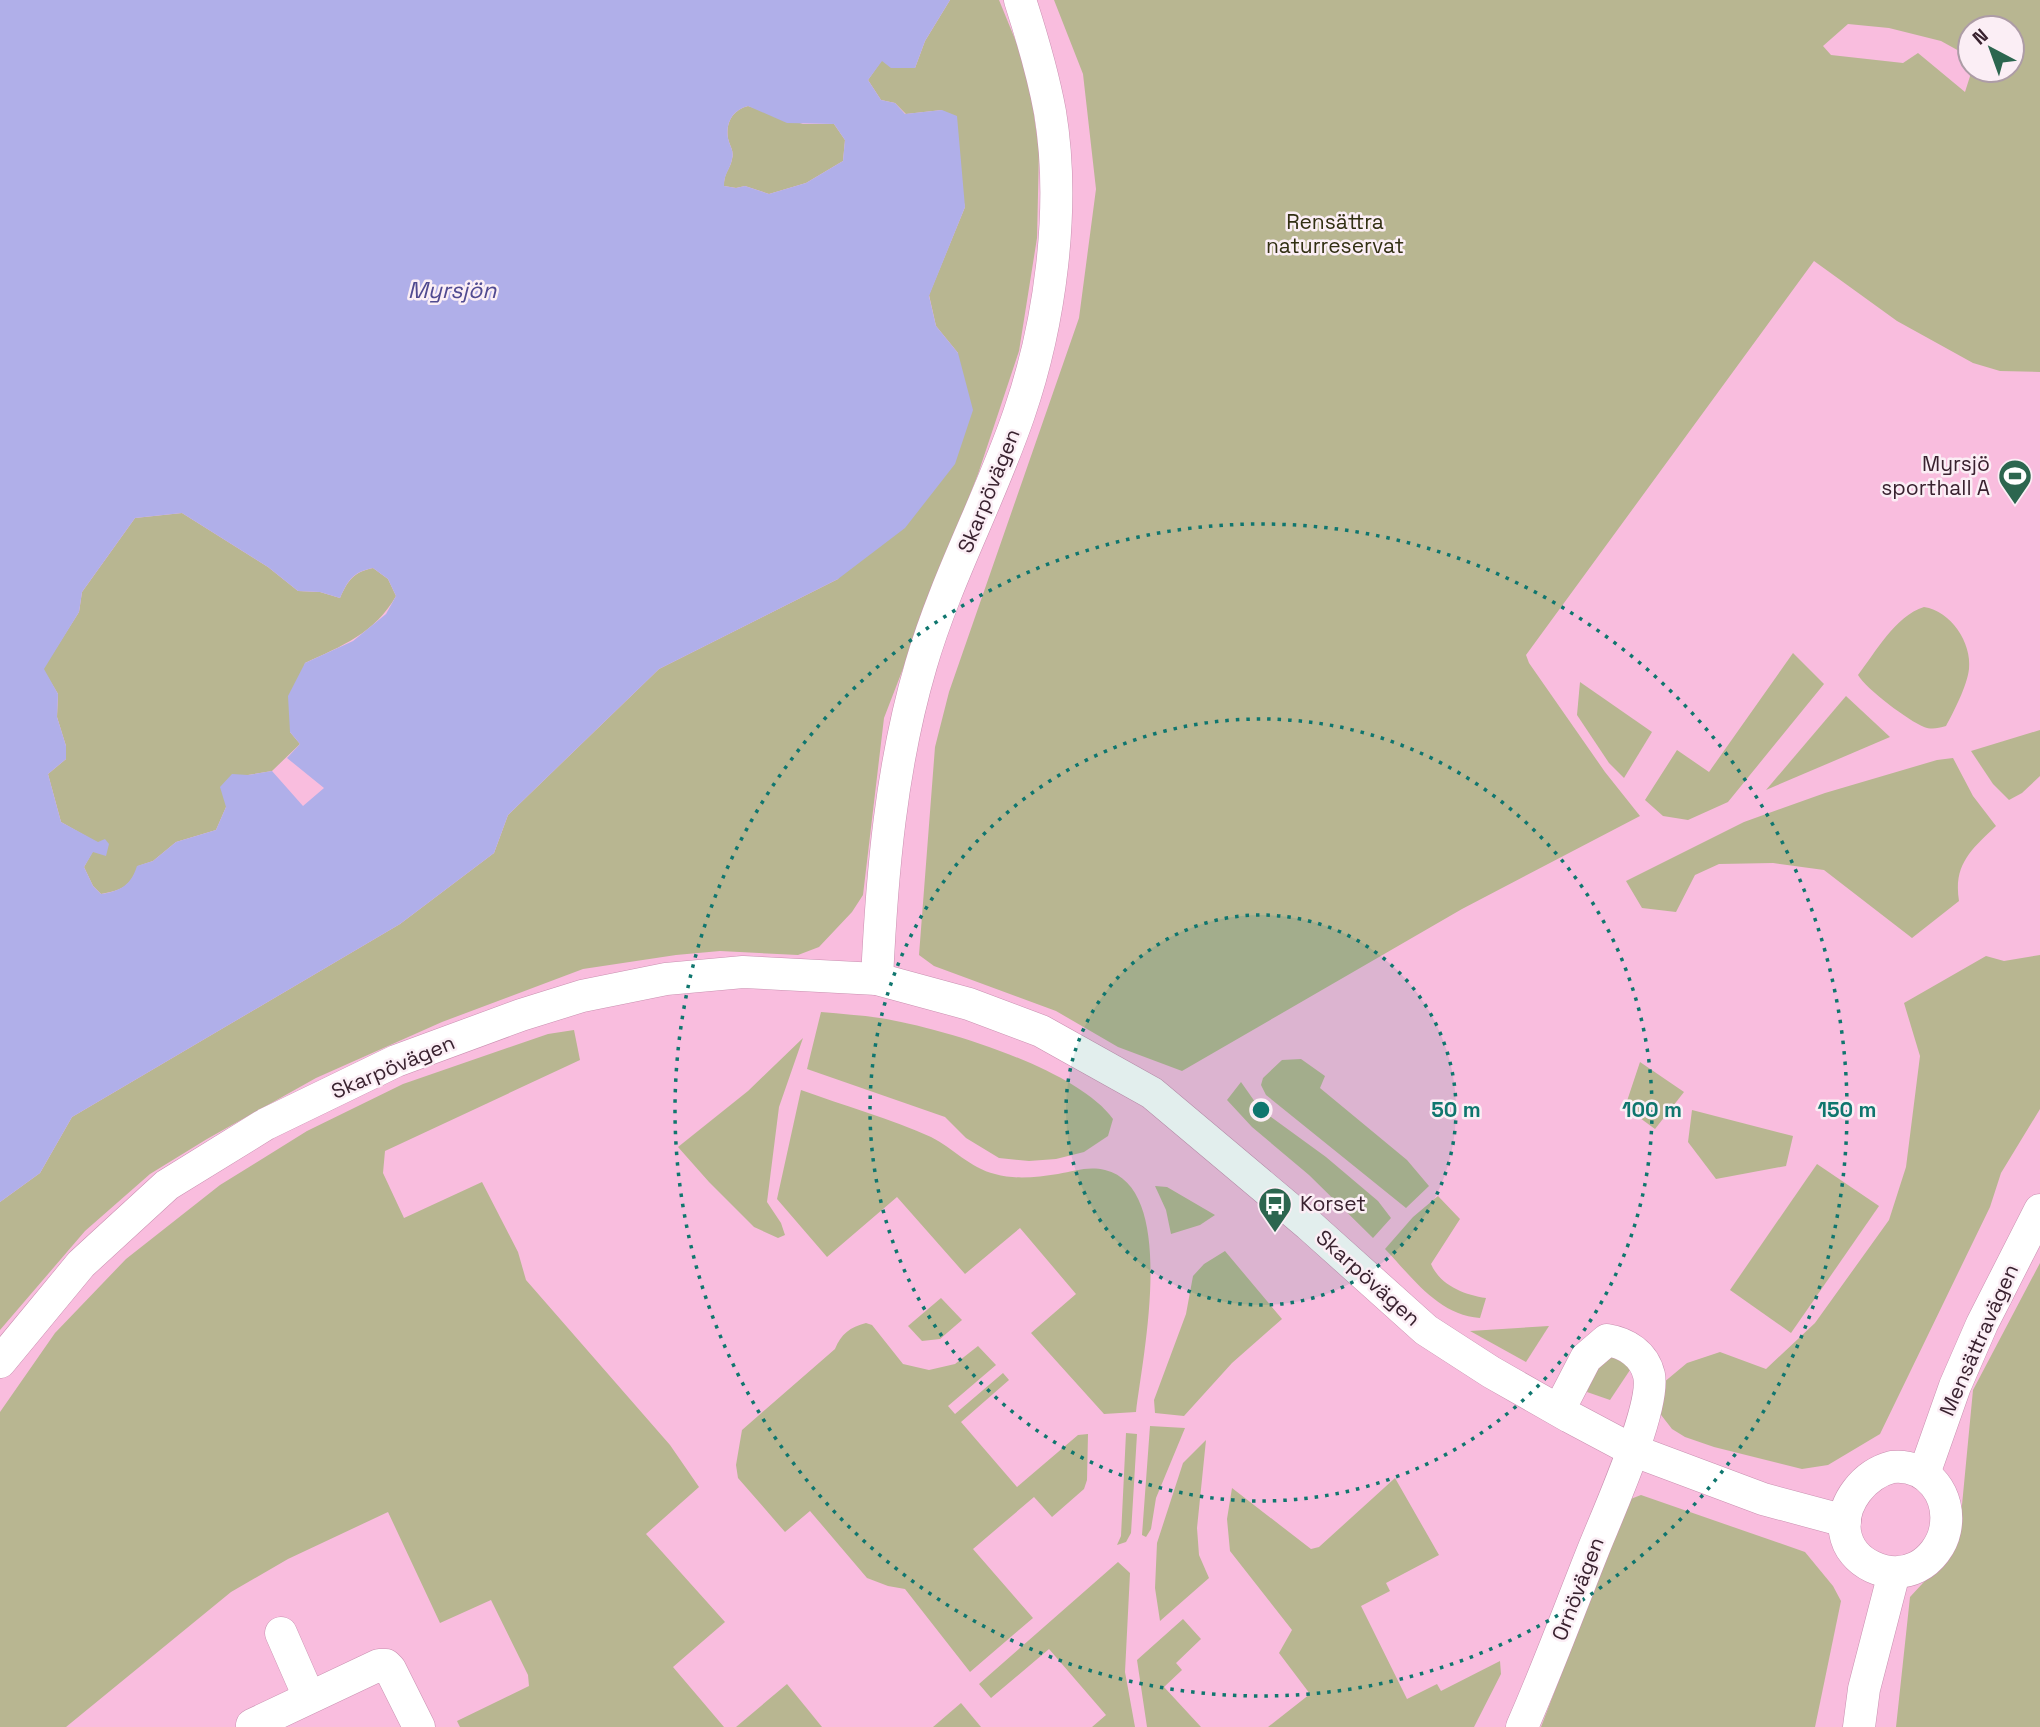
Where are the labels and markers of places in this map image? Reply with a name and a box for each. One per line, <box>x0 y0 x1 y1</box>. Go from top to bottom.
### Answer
place label: Myrsjö sporthall A <box>1881 450 1990 501</box>
sports icon: Myrsjö sporthall A <box>1996 457 2034 506</box>
centre of rings <box>1249 1098 1273 1122</box>
bus stop icon: Korset <box>1256 1185 1294 1234</box>
place label: Korset <box>1300 1190 1366 1217</box>

